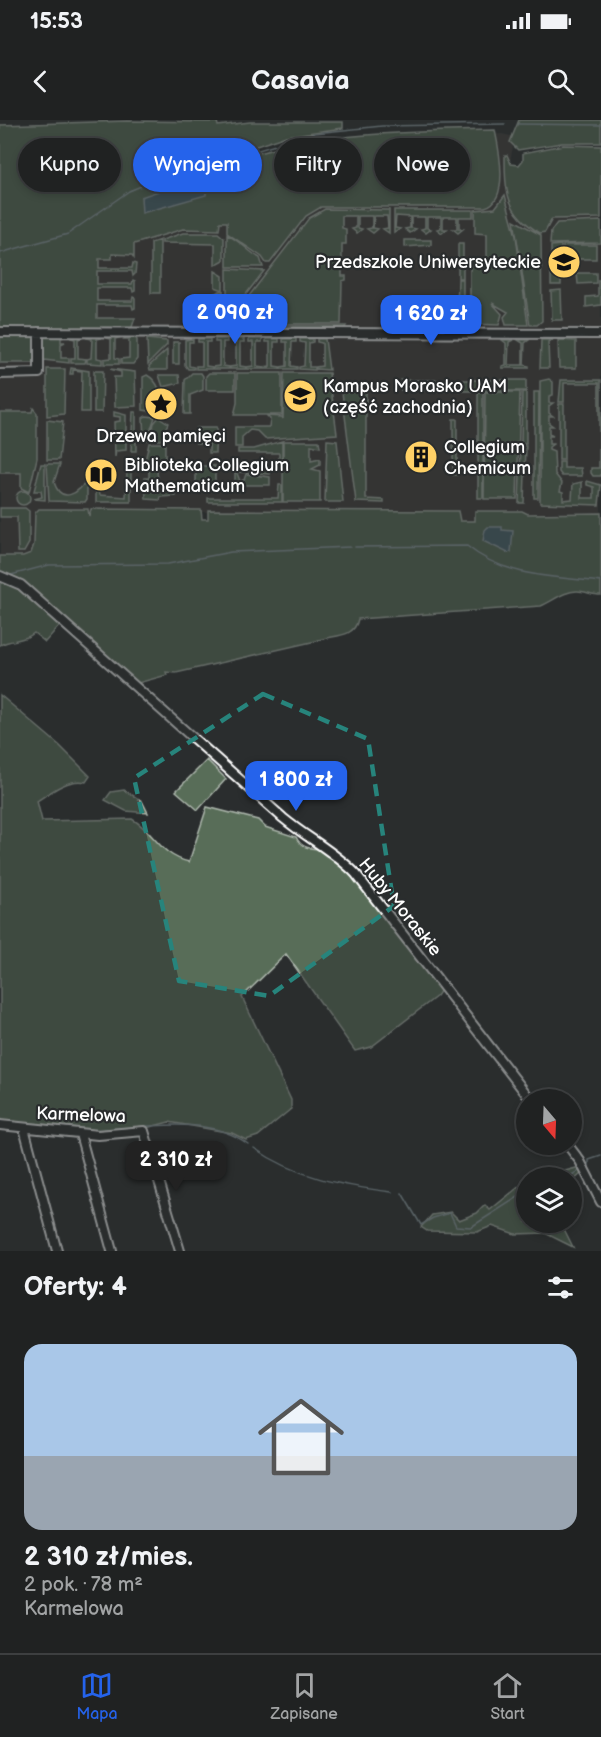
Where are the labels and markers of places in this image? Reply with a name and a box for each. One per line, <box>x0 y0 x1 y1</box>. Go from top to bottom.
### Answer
school or university icon: Przedszkole Uniwersyteckie <box>546 244 582 280</box>
place label: Przedszkole Uniwersyteckie <box>315 252 541 273</box>
pin: 2 090 zł <box>173 294 297 345</box>
pin: 1 620 zł <box>369 295 493 346</box>
place label: Kampus Morasko UAM (część zachodnia) <box>323 376 507 418</box>
school or university icon: Kampus Morasko UAM (część zachodnia) <box>282 378 318 414</box>
place icon: Drzewa pamięci <box>143 386 179 422</box>
place label: Drzewa pamięci <box>96 426 226 447</box>
place label: Collegium Chemicum <box>444 437 531 479</box>
building icon: Collegium Chemicum <box>403 439 439 475</box>
place label: Biblioteka Collegium Mathematicum <box>124 455 289 497</box>
library icon: Biblioteka Collegium Mathematicum <box>83 457 119 493</box>
pin: 1 800 zł <box>234 761 358 812</box>
pin: 2 310 zł <box>114 1141 238 1192</box>

